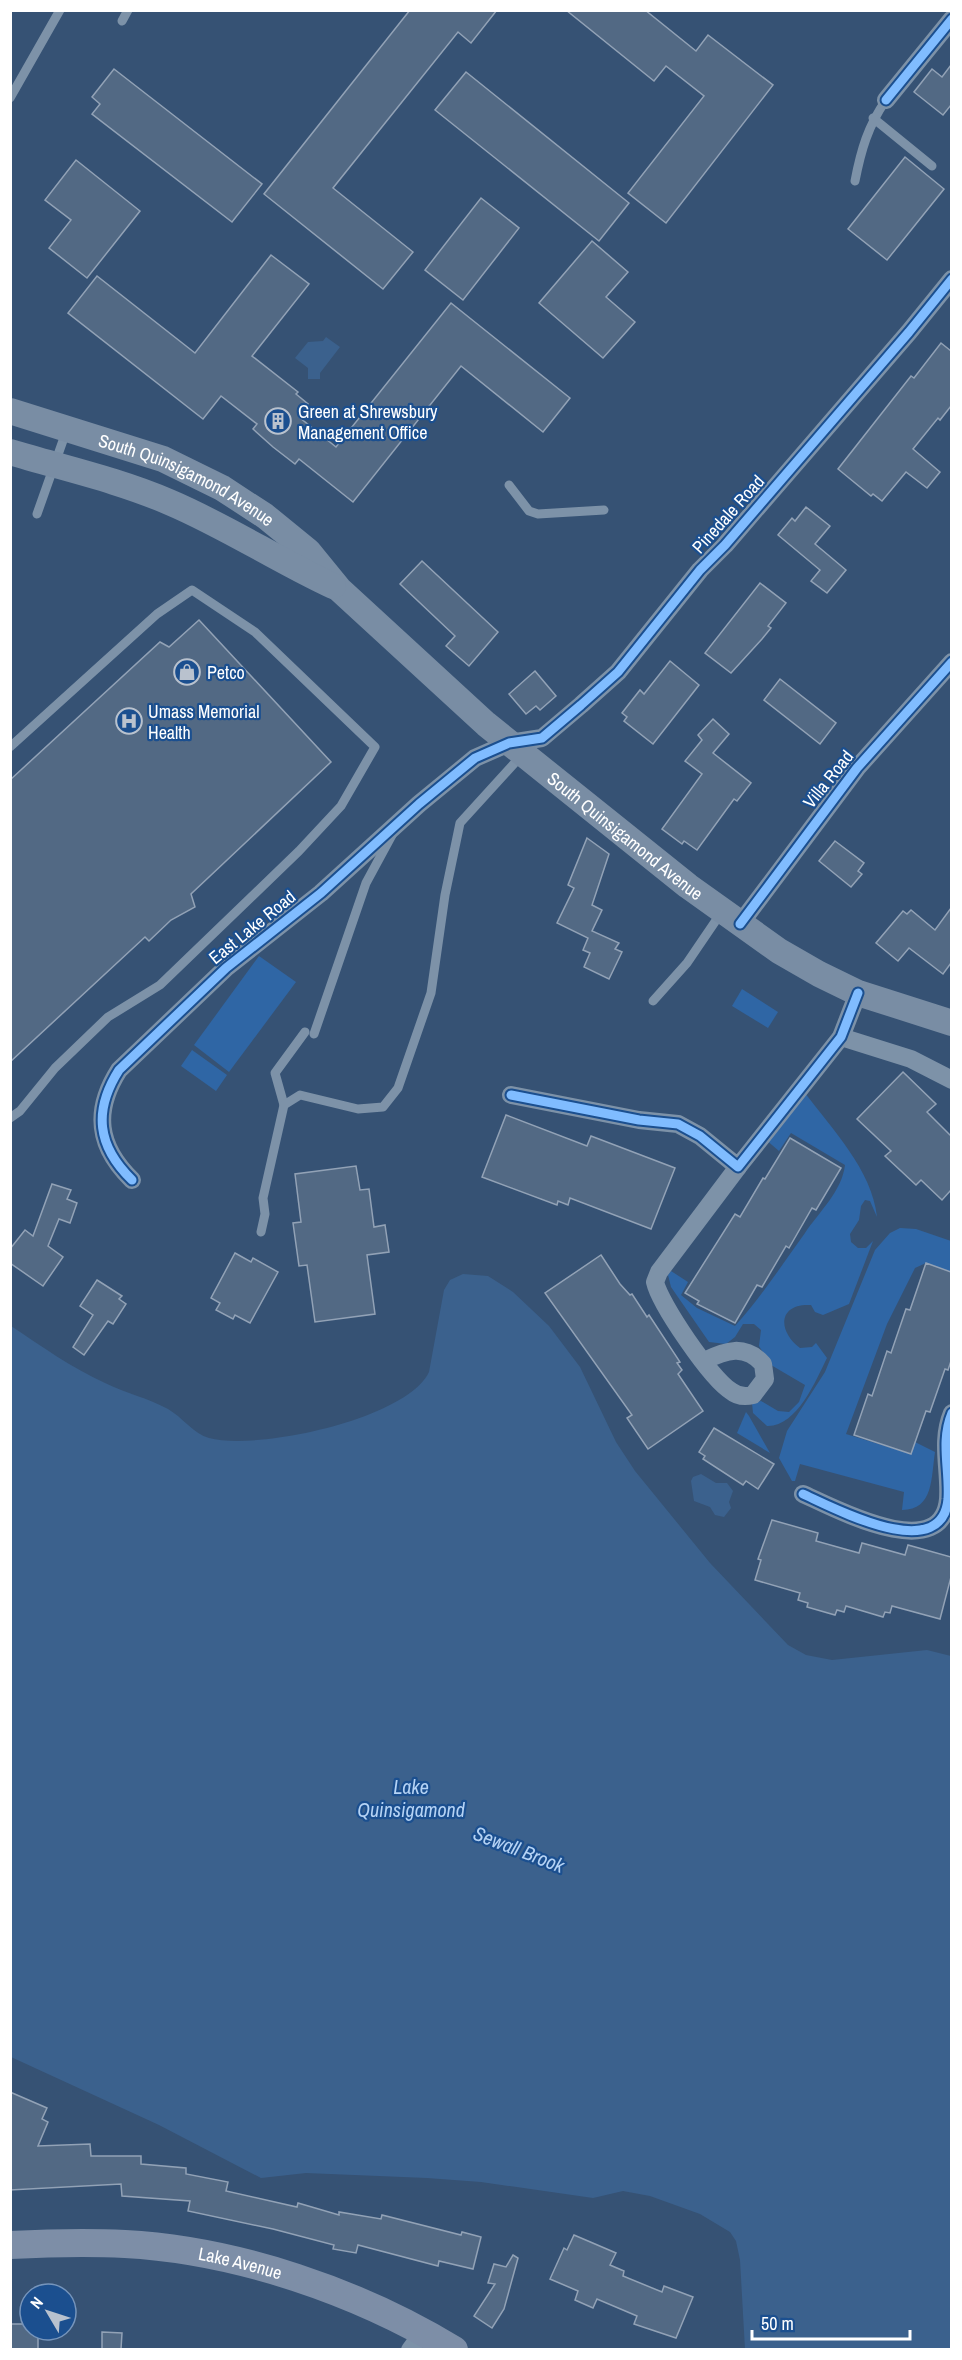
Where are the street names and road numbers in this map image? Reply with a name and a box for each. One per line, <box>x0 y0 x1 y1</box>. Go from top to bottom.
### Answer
street label: South Quinsigamond Avenue <box>96 427 280 531</box>
street label: Pinedale Road <box>686 469 770 559</box>
street label: Villa Road <box>797 745 859 813</box>
street label: South Quinsigamond Avenue <box>542 766 708 905</box>
street label: East Lake Road <box>203 884 301 970</box>
street label: Lake Avenue <box>196 2240 285 2285</box>

